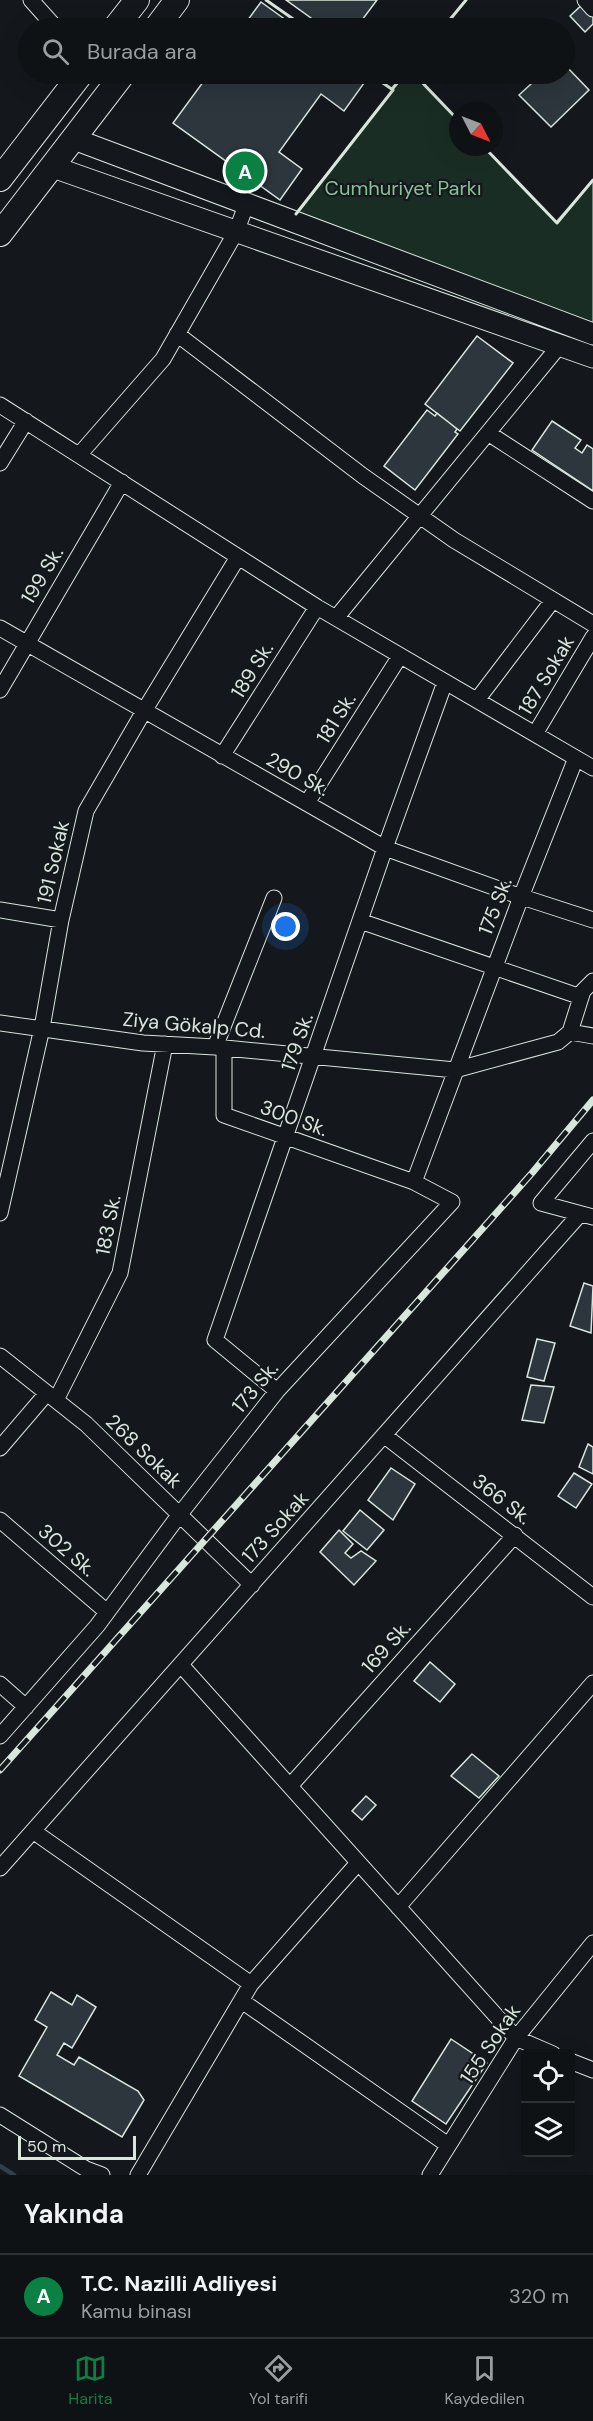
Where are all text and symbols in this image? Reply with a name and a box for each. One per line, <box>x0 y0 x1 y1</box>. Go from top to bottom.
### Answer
search box <box>18 18 575 84</box>
icon: search <box>39 35 72 68</box>
text: Burada ara <box>87 37 197 66</box>
north arrow <box>449 102 503 156</box>
pin: A <box>226 148 264 194</box>
park label: Cumhuriyet Parkı <box>325 175 481 201</box>
street label: 199 Sk. <box>15 542 69 608</box>
street label: 187 Sokak <box>512 630 580 720</box>
street label: 189 Sk. <box>225 637 279 703</box>
street label: 181 Sk. <box>310 688 362 748</box>
street label: 290 Sk. <box>262 746 334 802</box>
street label: 191 Sokak <box>31 818 75 906</box>
street label: 175 Sk. <box>472 874 518 938</box>
your location <box>271 912 300 941</box>
street label: Ziya Gökalp Cd. <box>122 1006 266 1044</box>
street label: 179 Sk. <box>275 1009 319 1075</box>
street label: 300 Sk. <box>257 1094 331 1142</box>
street label: 183 Sk. <box>89 1192 127 1258</box>
street label: 173 Sk. <box>226 1356 284 1418</box>
street label: 268 Sokak <box>100 1408 188 1494</box>
street label: 366 Sk. <box>467 1468 537 1530</box>
street label: 173 Sokak <box>236 1486 314 1568</box>
street label: 302 Sk. <box>33 1518 101 1582</box>
street label: 169 Sk. <box>356 1615 416 1679</box>
street label: 155 Sokak <box>454 1999 526 2089</box>
map controls <box>521 2049 575 2157</box>
button: locate <box>521 2049 575 2103</box>
button: layers <box>521 2103 575 2157</box>
scale bar <box>18 2133 136 2160</box>
text: 50 m <box>27 2136 66 2157</box>
text: Yakında <box>24 2197 124 2231</box>
text: T.C. Nazilli Adliyesi <box>81 2269 277 2298</box>
text: A <box>36 2283 51 2309</box>
text: 320 m <box>509 2283 569 2309</box>
text: Kamu binası <box>81 2298 192 2324</box>
tab: Harita <box>68 2352 112 2409</box>
tab: Yol tarifi <box>249 2352 308 2409</box>
tab: Kaydedilen <box>444 2352 525 2409</box>

